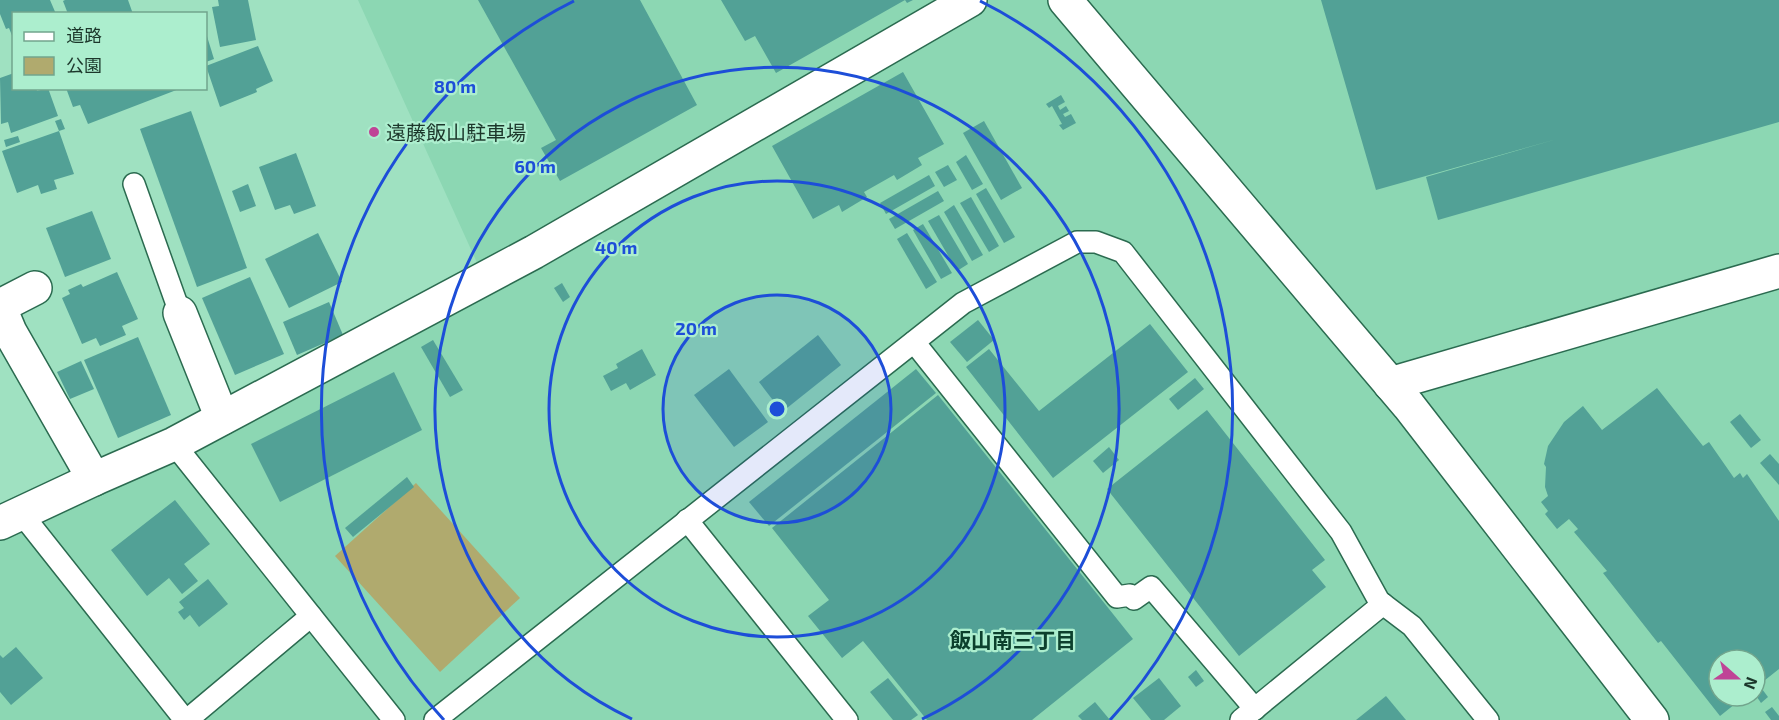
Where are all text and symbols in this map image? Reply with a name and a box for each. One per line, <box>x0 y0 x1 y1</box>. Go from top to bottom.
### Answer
legend <box>12 12 207 90</box>
text: 道路 <box>66 24 102 46</box>
text: 公園 <box>66 54 102 76</box>
text: 80 m <box>434 75 476 97</box>
place label: 遠藤飯山駐車場 <box>386 120 526 144</box>
marker: 遠藤飯山駐車場 <box>367 125 381 139</box>
text: 60 m <box>514 155 556 177</box>
text: 40 m <box>595 236 637 258</box>
text: 20 m <box>675 317 717 339</box>
centre of rings <box>767 399 787 419</box>
district label: 飯山南三丁目 <box>949 627 1076 652</box>
north arrow <box>1707 648 1767 708</box>
text: N <box>1741 675 1762 692</box>

